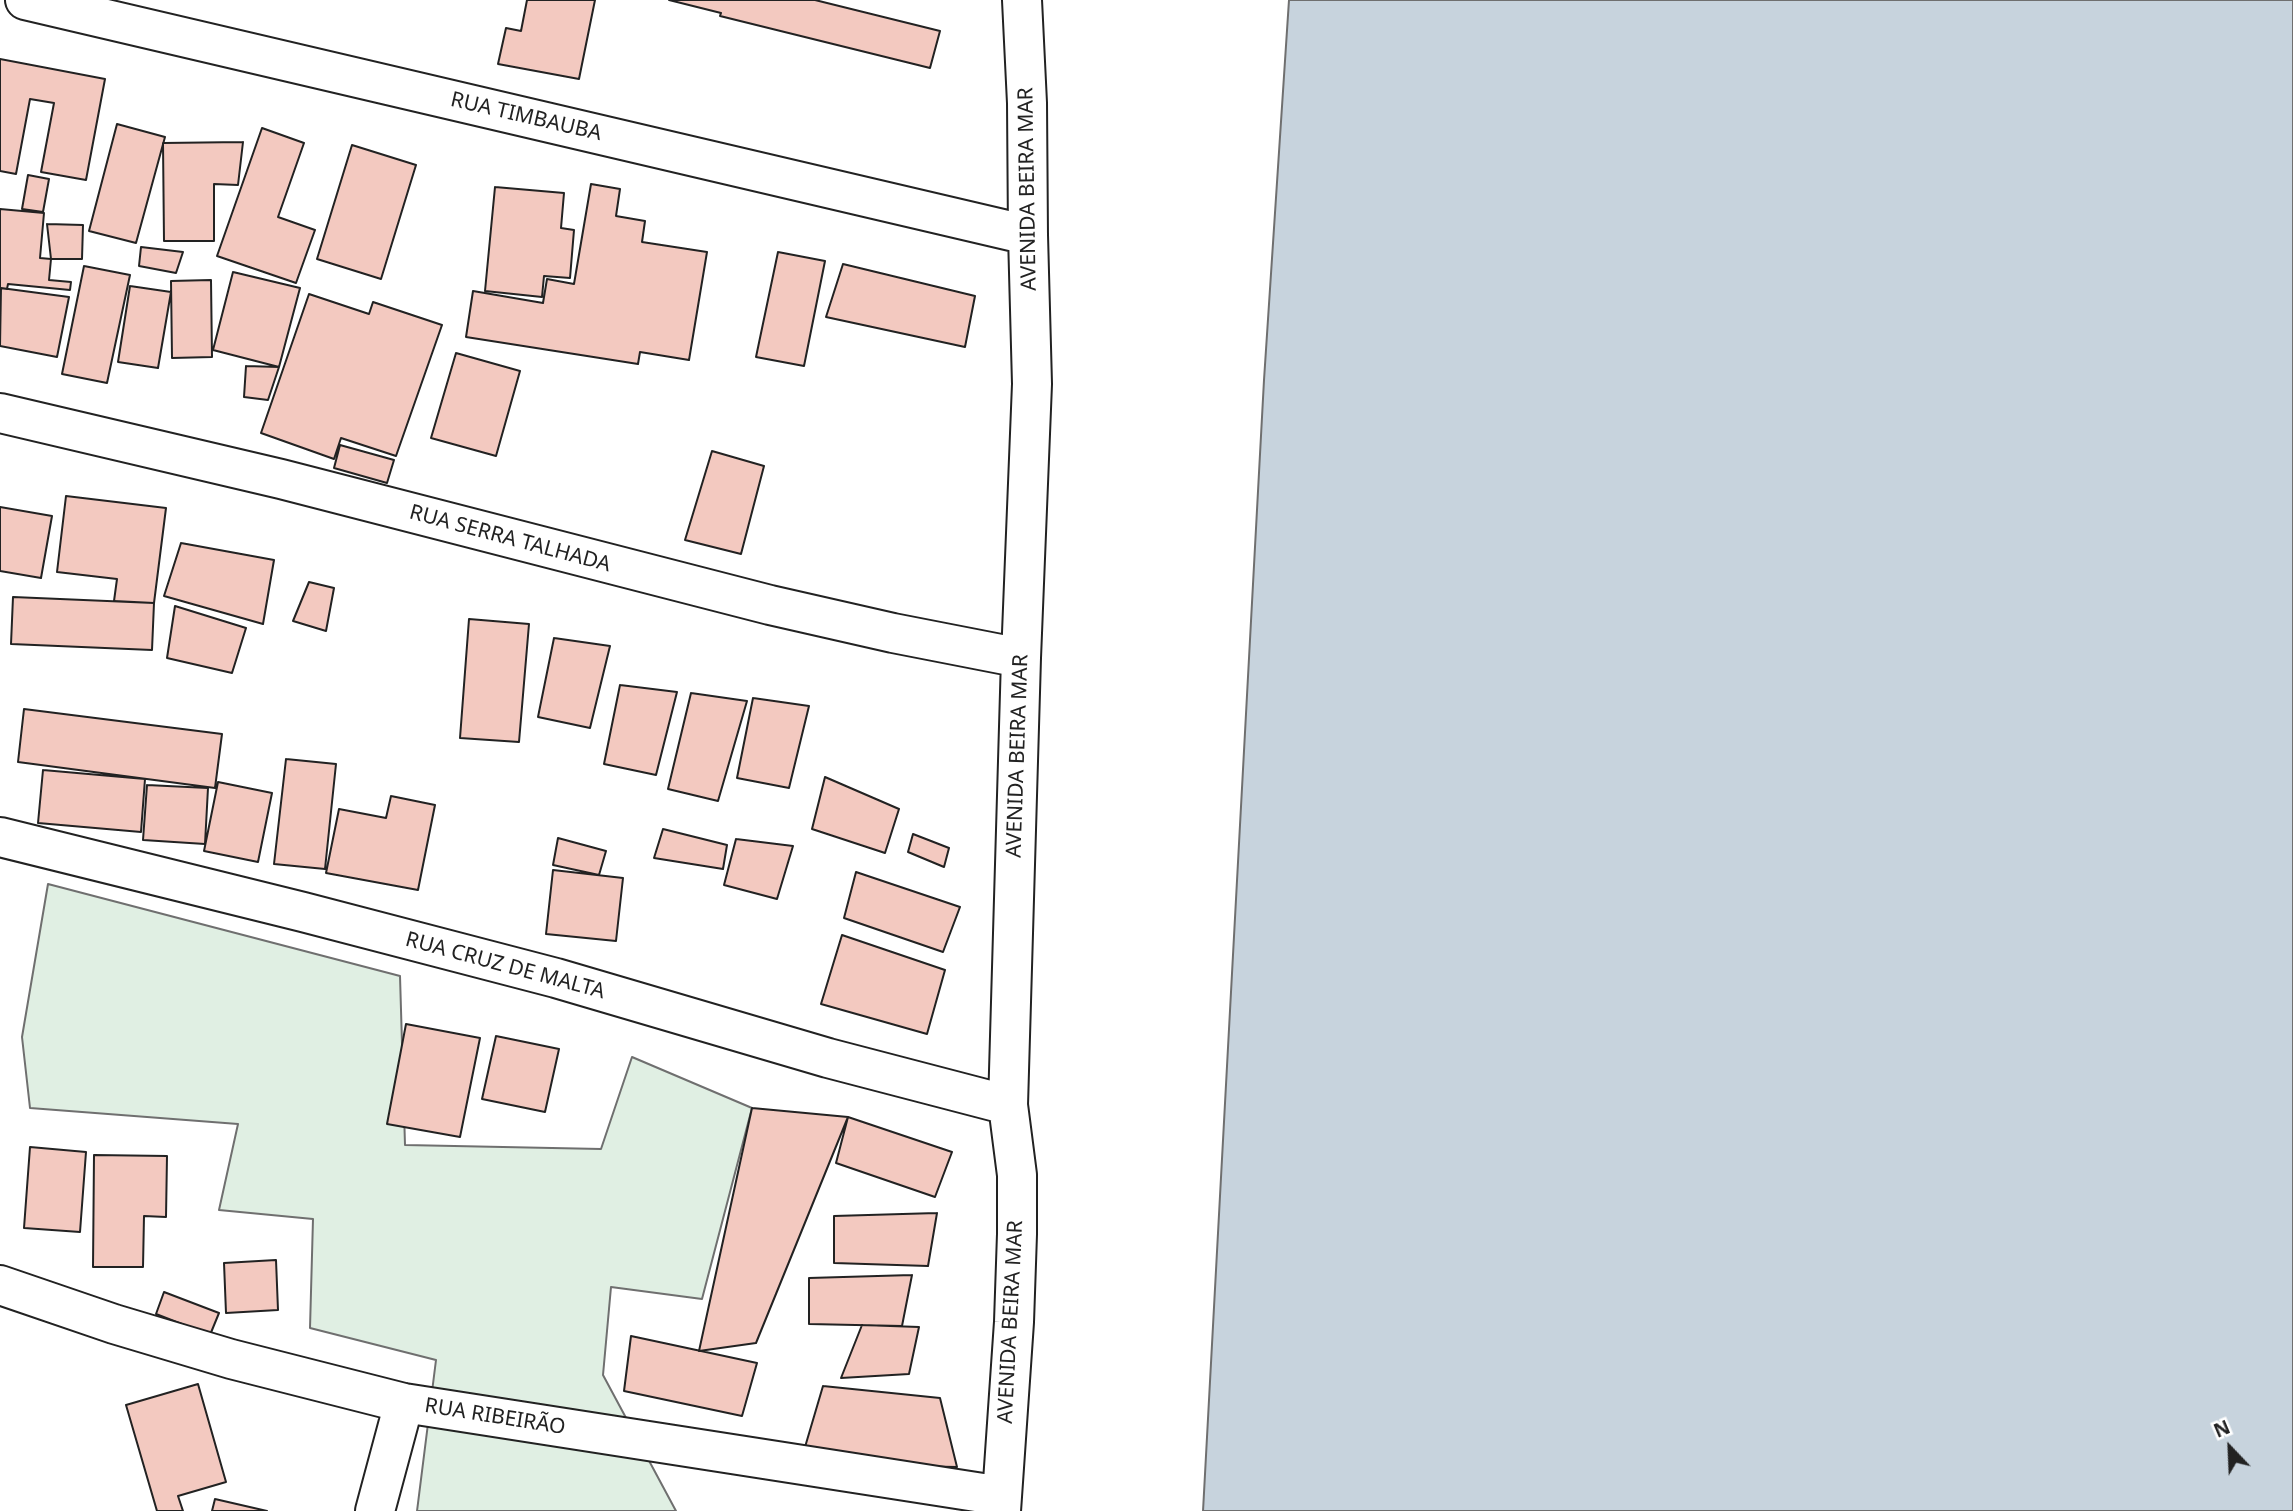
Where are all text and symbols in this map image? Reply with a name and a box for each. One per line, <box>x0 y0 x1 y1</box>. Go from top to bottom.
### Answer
street label: RUA TIMBAUBA <box>448 87 604 147</box>
street label: AVENIDA BEIRA MAR <box>1014 87 1042 291</box>
street label: RUA SERRA TALHADA <box>407 500 613 578</box>
street label: AVENIDA BEIRA MAR <box>1002 654 1034 858</box>
street label: RUA CRUZ DE MALTA <box>403 927 607 1005</box>
street label: AVENIDA BEIRA MAR <box>993 1220 1029 1424</box>
street label: RUA RIBEIRÃO <box>423 1393 567 1441</box>
north arrow <box>2195 1413 2265 1483</box>
text: N <box>2210 1414 2234 1444</box>

